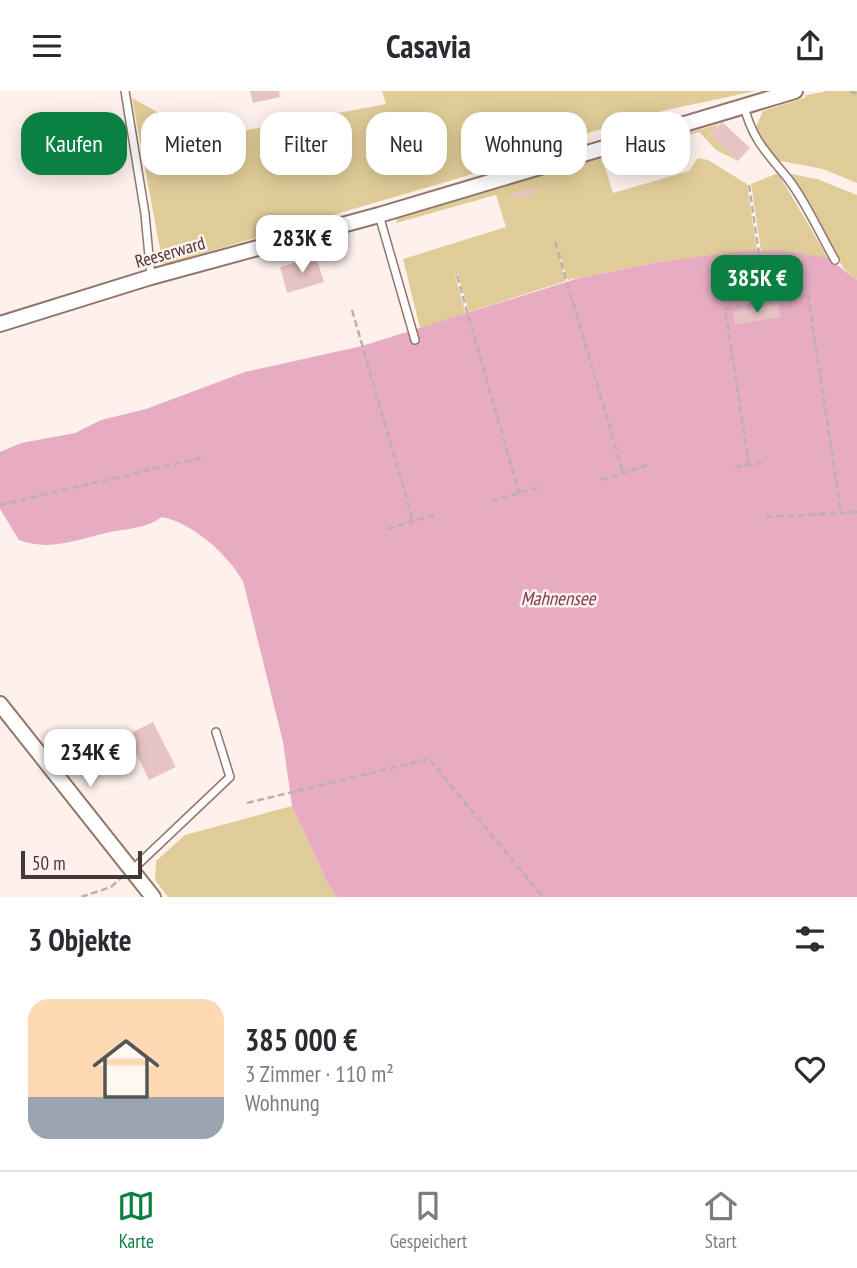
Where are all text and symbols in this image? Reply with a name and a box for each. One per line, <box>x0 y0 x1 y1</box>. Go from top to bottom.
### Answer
text: Casavia <box>386 25 471 67</box>
icon: menu <box>28 27 66 65</box>
icon: share <box>791 27 829 65</box>
chip: Kaufen <box>21 112 127 175</box>
chip: Mieten <box>141 112 246 175</box>
chip: Filter <box>260 112 352 175</box>
chip: Neu <box>366 112 447 175</box>
chip: Wohnung <box>461 112 587 175</box>
chip: Haus <box>601 112 690 175</box>
pin: 283K € <box>245 215 359 275</box>
text: 283K € <box>272 223 332 252</box>
street label: Reeserward <box>132 231 208 273</box>
pin: 385K € <box>700 255 814 315</box>
text: 385K € <box>727 263 787 292</box>
water label: Mahnensee <box>521 586 596 610</box>
pin: 234K € <box>33 729 147 789</box>
text: 234K € <box>60 737 120 766</box>
scale bar <box>21 848 142 880</box>
text: 50 m <box>32 851 66 875</box>
text: 3 Objekte <box>28 920 132 959</box>
icon: filters <box>791 920 829 958</box>
text: 385 000 € <box>245 1020 358 1059</box>
icon: home <box>84 1027 168 1111</box>
icon: heart <box>791 1050 829 1088</box>
text: 3 Zimmer · 110 m² <box>245 1059 394 1088</box>
text: Wohnung <box>245 1088 320 1117</box>
tab: Karte <box>117 1187 155 1253</box>
tab: Gespeichert <box>390 1187 467 1253</box>
tab: Start <box>702 1187 740 1253</box>

